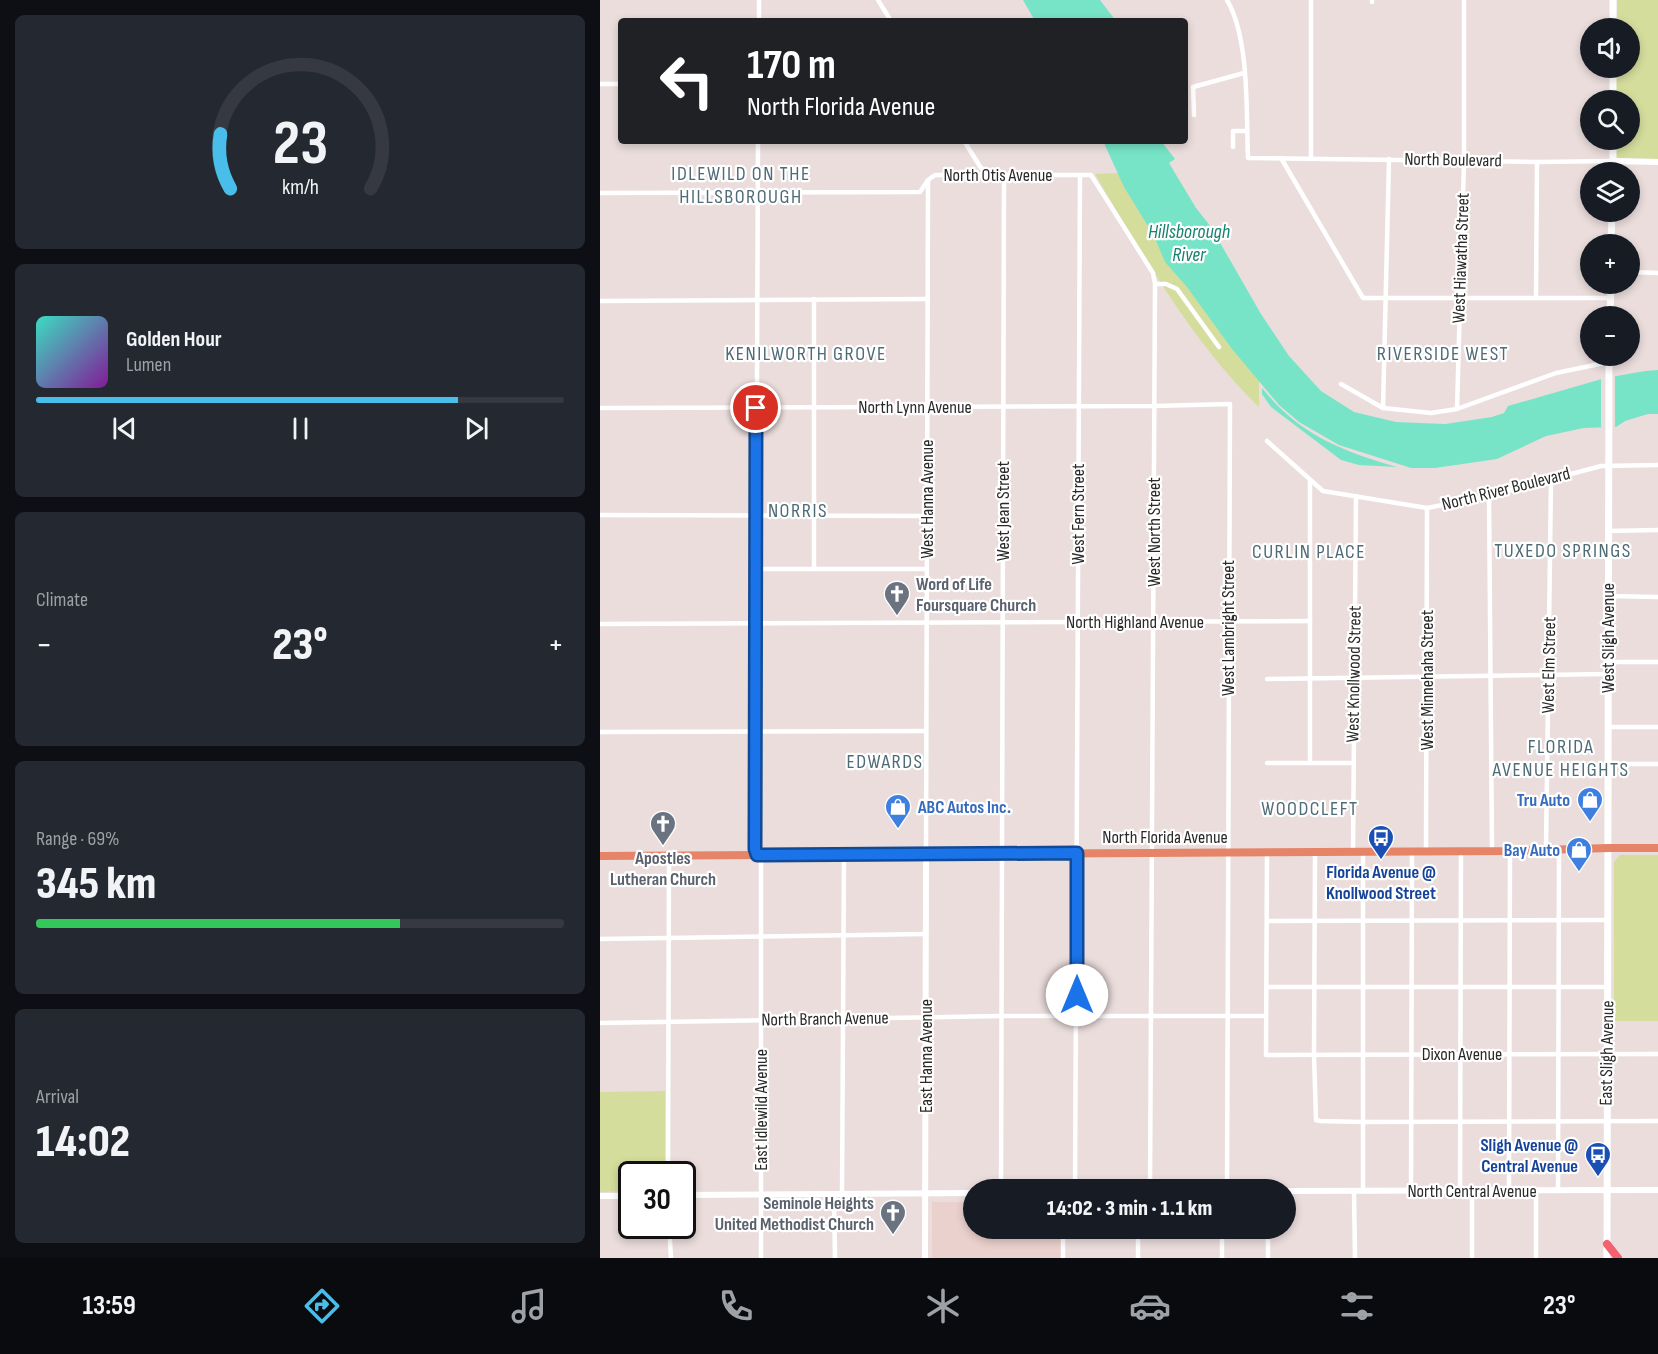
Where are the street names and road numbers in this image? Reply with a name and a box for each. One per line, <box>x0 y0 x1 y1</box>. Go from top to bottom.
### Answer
street label: North Boulevard <box>1404 149 1502 171</box>
street label: North Otis Avenue <box>943 165 1053 186</box>
street label: West Hiawatha Street <box>1448 192 1474 324</box>
street label: North Lynn Avenue <box>858 397 972 418</box>
street label: West Hanna Avenue <box>917 440 938 558</box>
street label: West Jean Street <box>993 461 1014 561</box>
street label: West Fern Street <box>1068 463 1089 564</box>
street label: North River Boulevard <box>1440 463 1572 515</box>
street label: West North Street <box>1144 477 1165 587</box>
street label: West Lambright Street <box>1218 560 1239 696</box>
street label: West Sligh Avenue <box>1598 583 1619 693</box>
street label: West Knollwood Street <box>1342 605 1366 743</box>
street label: West Minnehaha Street <box>1417 609 1438 750</box>
street label: North Highland Avenue <box>1066 612 1204 633</box>
street label: West Elm Street <box>1538 616 1560 713</box>
street label: North Florida Avenue <box>1102 827 1228 848</box>
street label: East Hanna Avenue <box>916 999 937 1113</box>
street label: East Sligh Avenue <box>1596 1000 1618 1106</box>
street label: North Branch Avenue <box>761 1007 889 1031</box>
street label: Dixon Avenue <box>1422 1044 1502 1065</box>
street label: East Idlewild Avenue <box>751 1049 772 1171</box>
street label: North Central Avenue <box>1407 1181 1537 1202</box>

